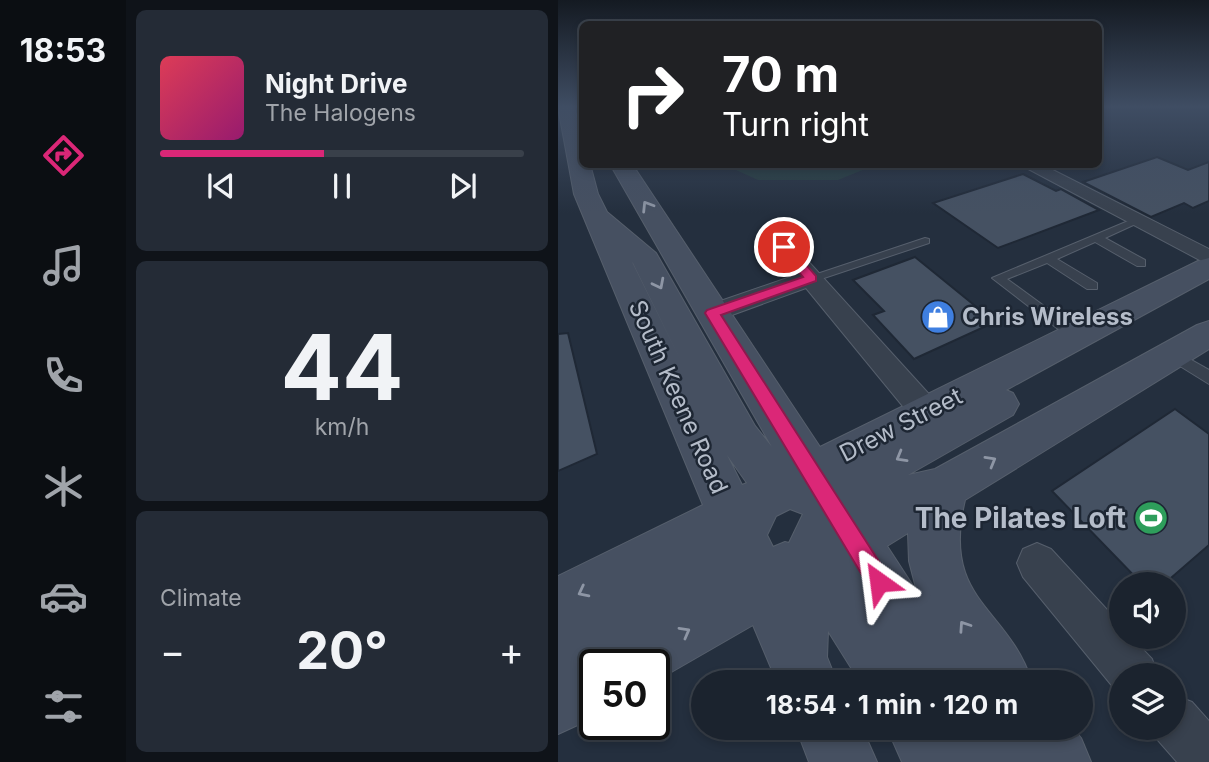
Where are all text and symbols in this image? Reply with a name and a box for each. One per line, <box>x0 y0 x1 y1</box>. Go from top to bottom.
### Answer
text: 18:53 <box>20 31 106 70</box>
text: 70 m <box>722 45 839 104</box>
icon: right <box>607 49 698 140</box>
text: Night Drive <box>265 68 407 99</box>
text: The Halogens <box>265 99 416 127</box>
text: Turn right <box>722 105 869 144</box>
icon: directions <box>39 131 88 180</box>
icon: previous <box>202 167 240 205</box>
icon: pause <box>323 167 361 205</box>
icon: next <box>444 167 482 205</box>
one-way arrow <box>642 200 655 213</box>
pin <box>754 217 814 277</box>
icon: arrive <box>765 228 803 266</box>
icon: music <box>39 241 88 290</box>
one-way arrow <box>650 276 664 289</box>
street label: South Keene Road <box>623 296 734 498</box>
shop icon: Chris Wireless <box>919 298 957 336</box>
place label: Chris Wireless <box>962 302 1133 331</box>
text: 44 <box>280 312 404 422</box>
icon: phone <box>39 351 88 400</box>
street label: Drew Street <box>835 381 967 468</box>
text: km/h <box>315 413 369 441</box>
one-way arrow <box>895 449 908 462</box>
one-way arrow <box>983 456 996 469</box>
icon: climate <box>39 462 88 511</box>
sports icon: The Pilates Loft <box>1132 499 1170 537</box>
place label: The Pilates Loft <box>915 501 1126 535</box>
position arrow <box>842 545 916 619</box>
icon: car <box>39 572 88 621</box>
map controls <box>1109 572 1186 740</box>
button: sound <box>1109 572 1186 649</box>
text: Climate <box>160 584 242 612</box>
one-way arrow <box>578 584 590 598</box>
text: 20° <box>296 619 388 682</box>
one-way arrow <box>960 621 972 634</box>
one-way arrow <box>678 627 691 640</box>
text: − <box>160 628 185 674</box>
text: + <box>499 628 524 674</box>
speed limit sign: 50 <box>579 649 670 740</box>
button: layers <box>1109 663 1186 740</box>
icon: filters <box>39 682 88 731</box>
text: 18:54 · 1 min · 120 m <box>766 689 1018 720</box>

